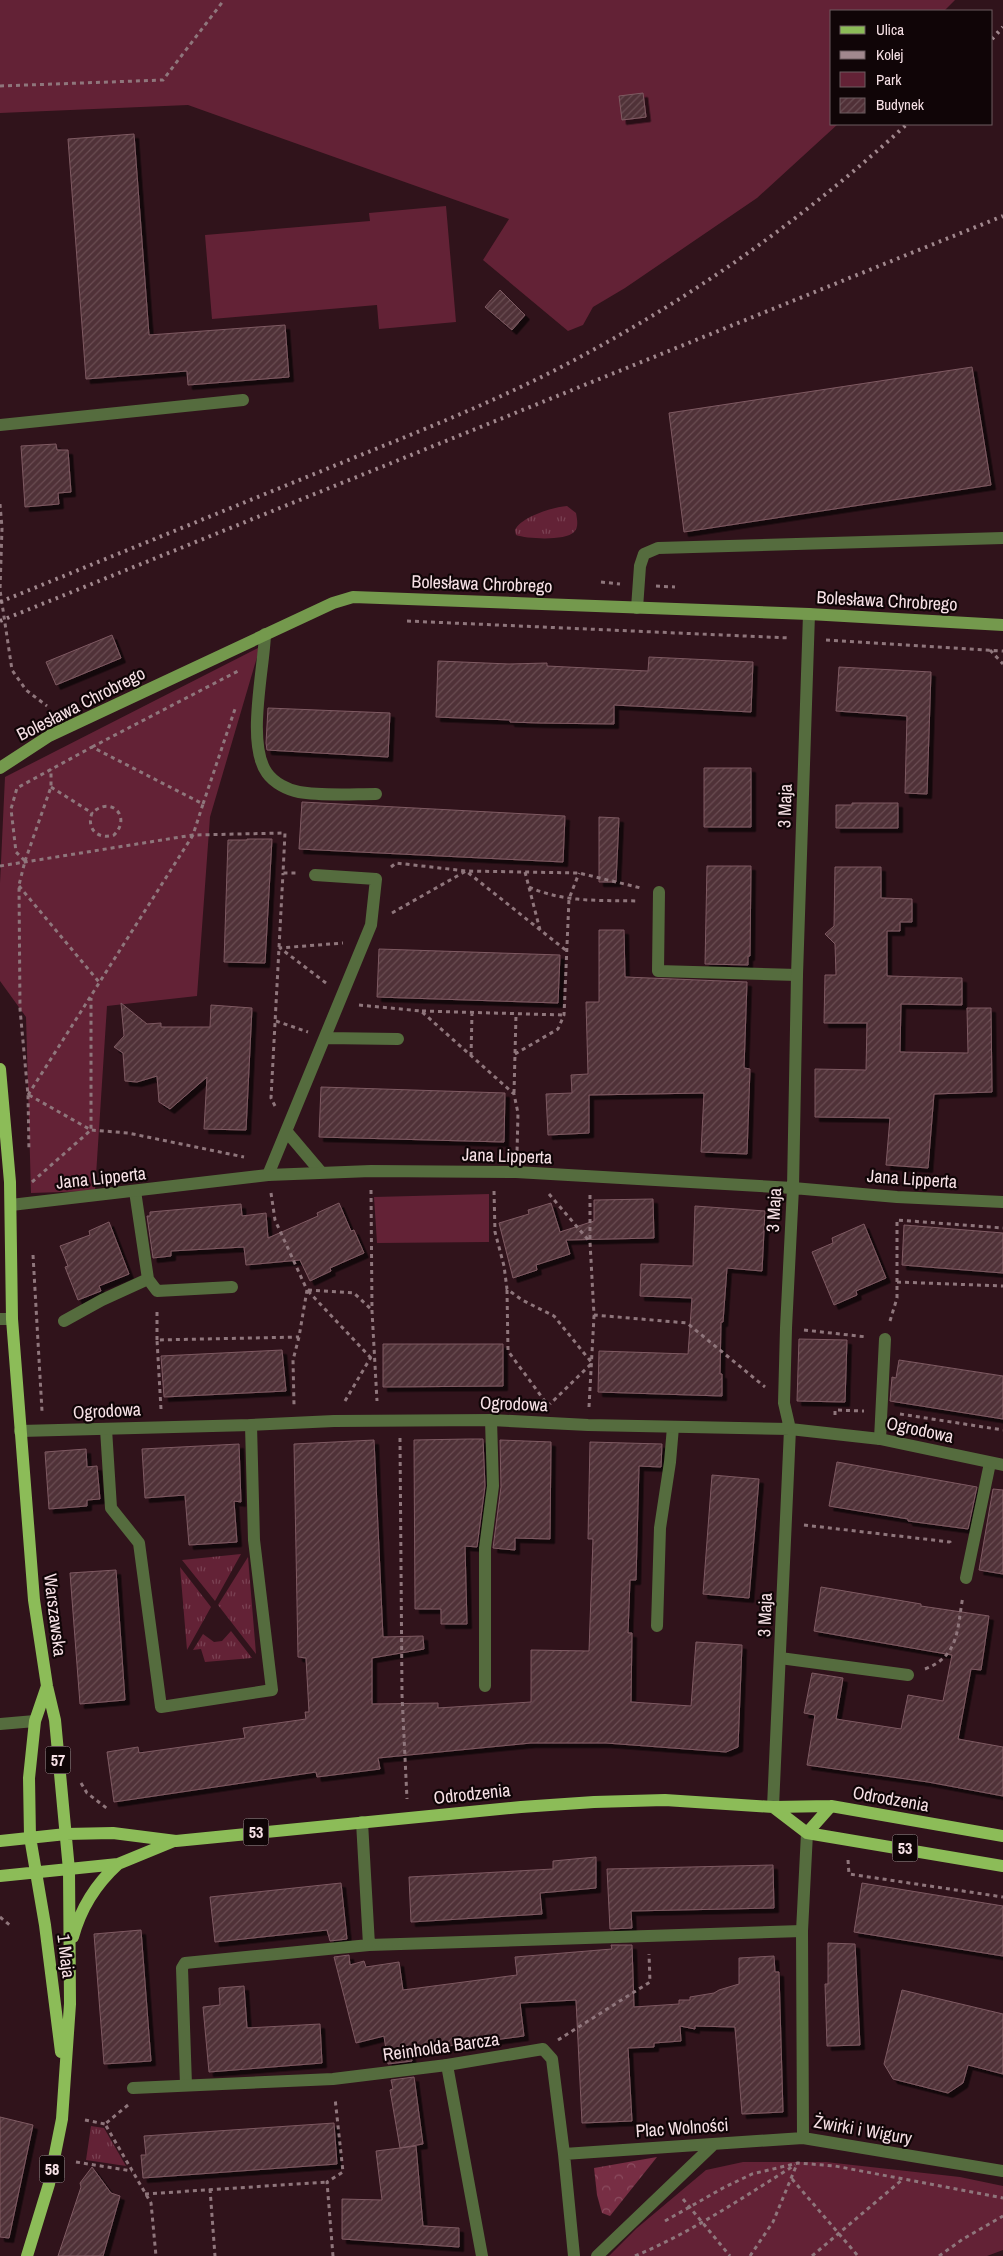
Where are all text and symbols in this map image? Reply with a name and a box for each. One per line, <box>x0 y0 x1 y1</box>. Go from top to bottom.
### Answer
legend <box>830 10 993 125</box>
text: Ulica <box>876 19 904 40</box>
text: Kolej <box>876 44 903 65</box>
text: Park <box>876 69 902 90</box>
text: Budynek <box>876 94 925 115</box>
street label: Bolesława Chrobrego <box>411 569 553 598</box>
street label: Bolesława Chrobrego <box>816 584 958 617</box>
street label: Bolesława Chrobrego <box>12 660 149 747</box>
street label: 3 Maja <box>771 783 798 829</box>
street label: Jana Lipperta <box>461 1141 553 1170</box>
street label: Jana Lipperta <box>55 1160 147 1195</box>
street label: Jana Lipperta <box>866 1163 958 1194</box>
street label: 3 Maja <box>760 1187 787 1233</box>
street label: Ogrodowa <box>480 1390 548 1417</box>
street label: Ogrodowa <box>72 1396 142 1425</box>
street label: Ogrodowa <box>884 1410 956 1449</box>
street label: Warszawska <box>38 1572 73 1658</box>
street label: 3 Maja <box>751 1592 778 1638</box>
road number: 57 <box>46 1746 70 1774</box>
street label: Odrodzenia <box>432 1777 512 1810</box>
street label: Odrodzenia <box>851 1779 931 1818</box>
road number: 53 <box>244 1818 268 1845</box>
road number: 53 <box>892 1835 918 1862</box>
street label: 1 Maja <box>51 1932 82 1979</box>
street label: Reinholda Barcza <box>381 2026 501 2067</box>
street label: Żwirki i Wigury <box>812 2109 915 2151</box>
street label: Plac Wolności <box>635 2112 729 2143</box>
road number: 58 <box>40 2156 64 2182</box>

